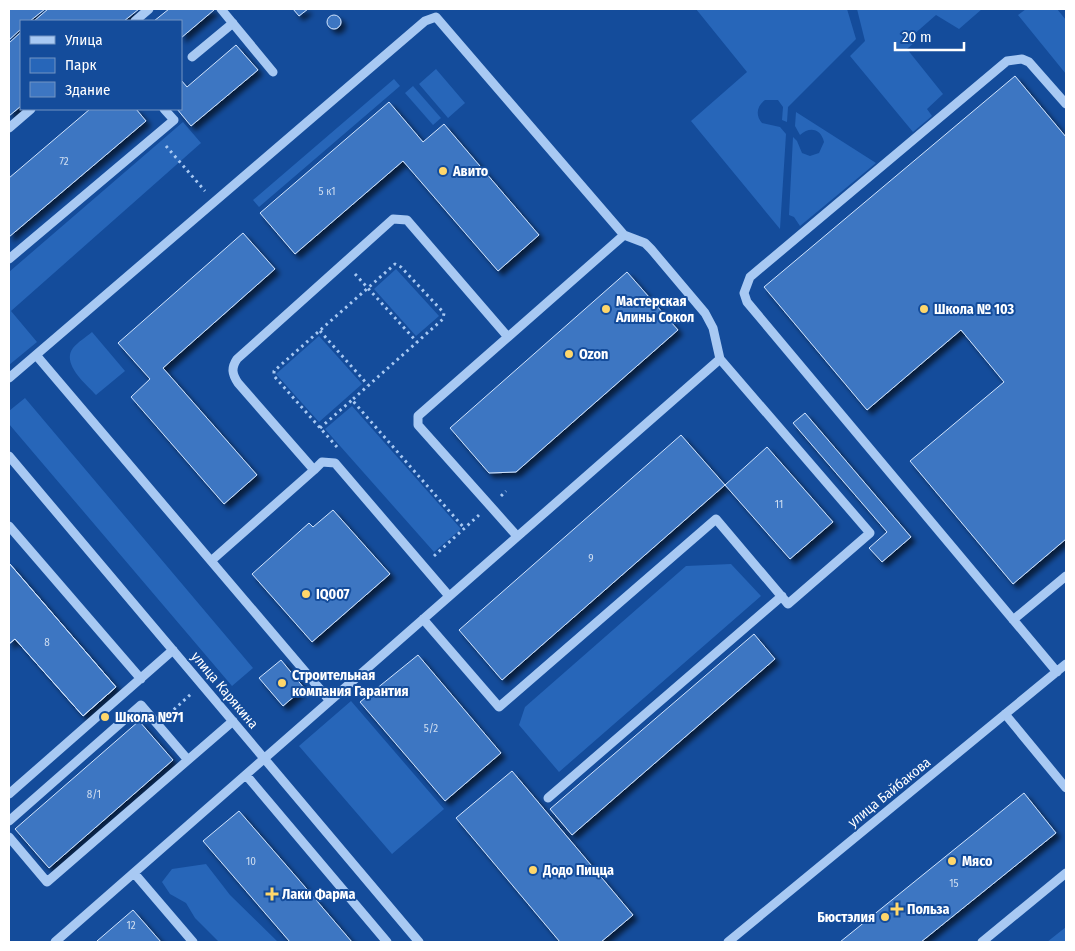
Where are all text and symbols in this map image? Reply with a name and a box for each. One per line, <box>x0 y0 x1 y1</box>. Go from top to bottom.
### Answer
legend <box>20 20 182 110</box>
scale bar <box>895 20 964 52</box>
text: 20 m <box>902 28 932 46</box>
text: Улица <box>64 31 103 49</box>
text: Парк <box>65 56 96 74</box>
text: Здание <box>65 81 111 99</box>
house number: 72 <box>59 155 69 168</box>
place label: Авито <box>452 163 489 180</box>
marker: Авито <box>437 165 449 177</box>
house number: 5 к1 <box>319 185 335 198</box>
place label: Мастерская Алины Сокол <box>615 293 694 326</box>
place label: Школа № 103 <box>934 301 1014 318</box>
marker: Мастерская Алины Сокол <box>600 303 612 315</box>
marker: Школа № 103 <box>918 303 930 315</box>
place label: Ozon <box>579 346 608 363</box>
marker: Ozon <box>563 348 575 360</box>
house number: 11 <box>775 498 783 511</box>
house number: 9 <box>588 552 594 565</box>
place label: IQ007 <box>316 586 350 603</box>
marker: IQ007 <box>300 588 312 600</box>
house number: 8 <box>44 636 50 649</box>
street label: улица Карякина <box>187 648 262 732</box>
place label: Строительная компания Гарантия <box>292 667 409 700</box>
marker: Строительная компания Гарантия <box>276 677 288 689</box>
place label: Школа №71 <box>115 709 184 726</box>
marker: Школа №71 <box>99 711 111 723</box>
house number: 5/2 <box>424 722 438 735</box>
street label: улица Байбакова <box>844 754 934 831</box>
house number: 8/1 <box>87 788 101 801</box>
place label: Мясо <box>962 853 993 870</box>
house number: 10 <box>246 855 256 868</box>
marker: Мясо <box>946 855 958 867</box>
place label: Додо Пицца <box>542 862 614 879</box>
marker: Додо Пицца <box>527 864 539 876</box>
house number: 15 <box>949 877 959 890</box>
place label: Лаки Фарма <box>282 886 355 903</box>
marker: Лаки Фарма <box>266 888 278 900</box>
place label: Польза <box>907 901 950 918</box>
marker: Польза <box>891 903 903 915</box>
place label: Бюстэлия <box>817 909 875 926</box>
marker: Бюстэлия <box>879 911 891 923</box>
house number: 12 <box>126 919 136 932</box>

